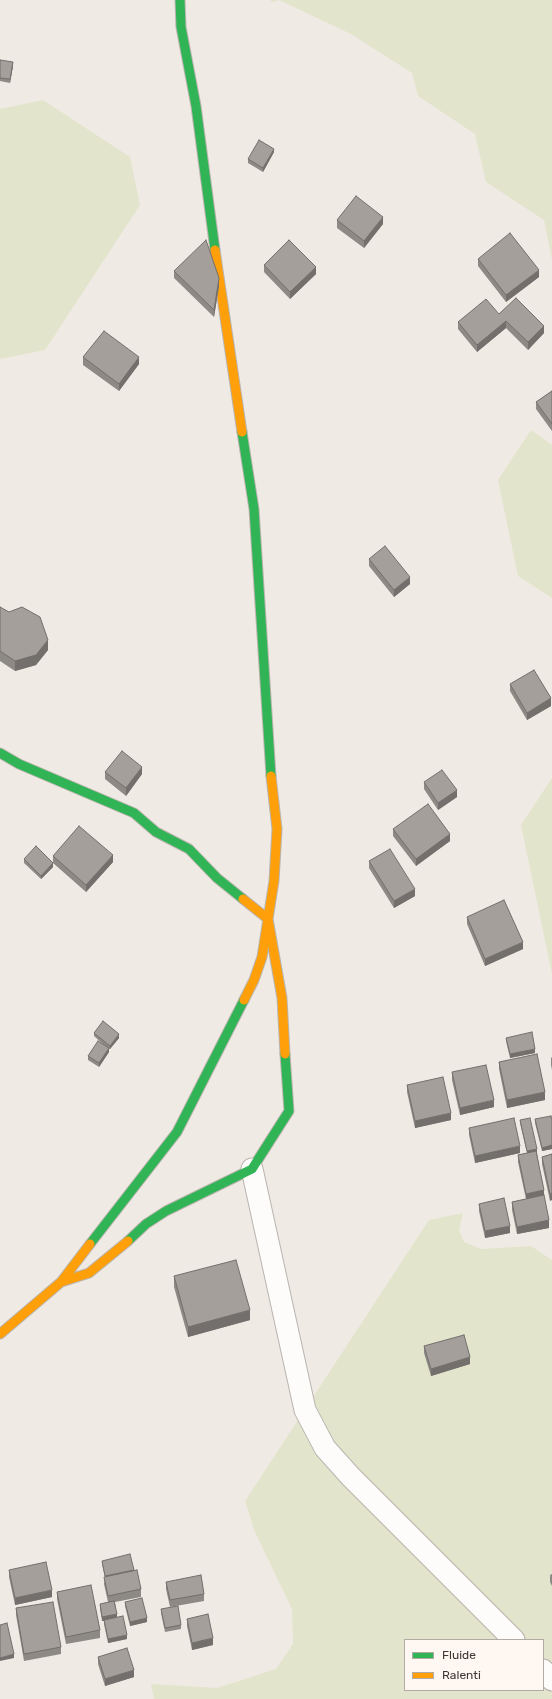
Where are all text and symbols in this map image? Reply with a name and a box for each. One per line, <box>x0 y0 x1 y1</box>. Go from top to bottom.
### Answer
legend <box>404 1639 544 1691</box>
text: Fluide <box>442 1648 476 1662</box>
text: Ralenti <box>442 1668 481 1682</box>

